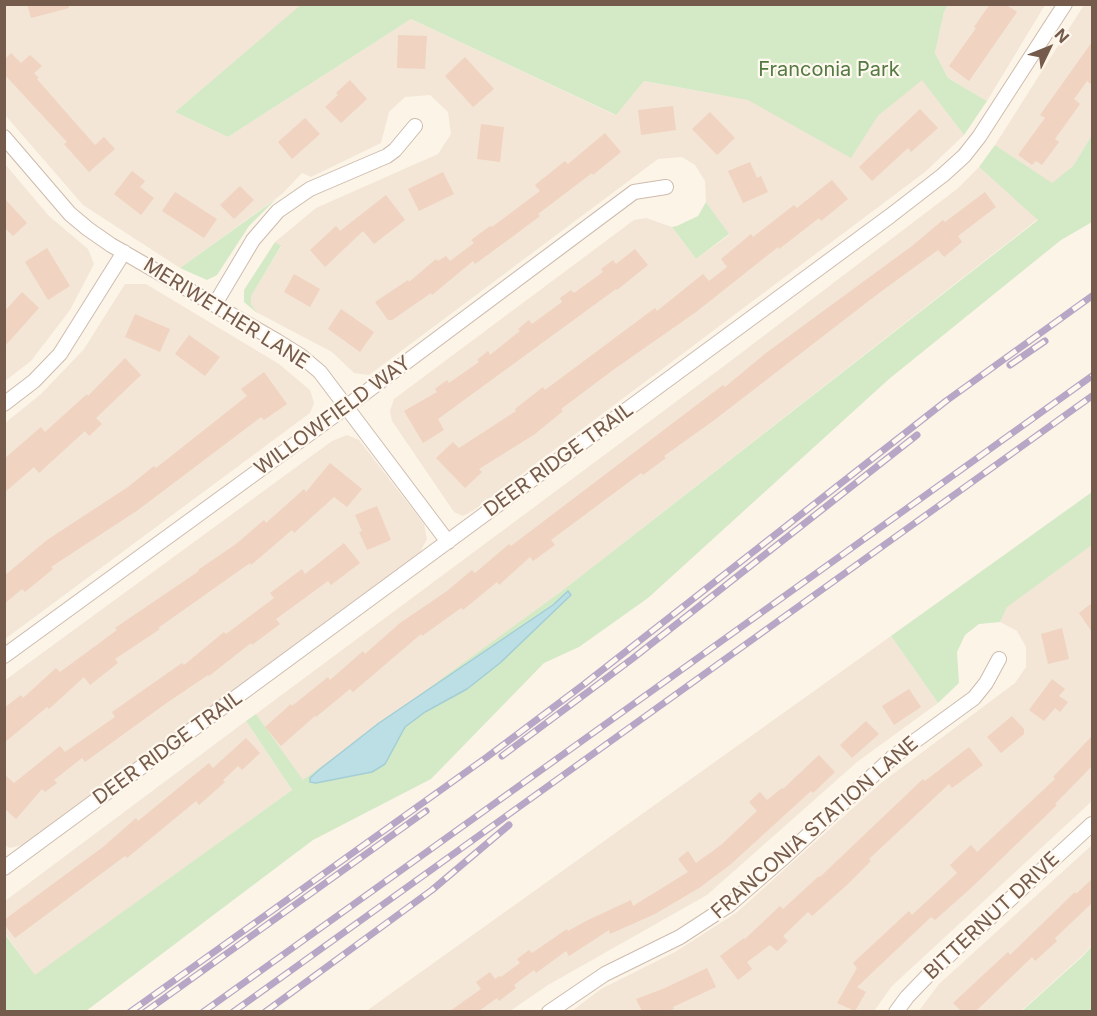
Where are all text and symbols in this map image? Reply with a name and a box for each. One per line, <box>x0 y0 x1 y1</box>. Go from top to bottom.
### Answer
north arrow <box>1019 18 1079 78</box>
text: N <box>1051 24 1074 47</box>
park label: Franconia Park <box>758 58 900 82</box>
street label: MERIWETHER LANE <box>139 253 313 375</box>
street label: WILLOWFIELD WAY <box>250 351 416 481</box>
street label: DEER RIDGE TRAIL <box>480 398 638 522</box>
street label: DEER RIDGE TRAIL <box>89 686 247 810</box>
street label: FRANCONIA STATION LANE <box>707 732 923 924</box>
street label: BITTERNUT DRIVE <box>919 847 1065 985</box>

